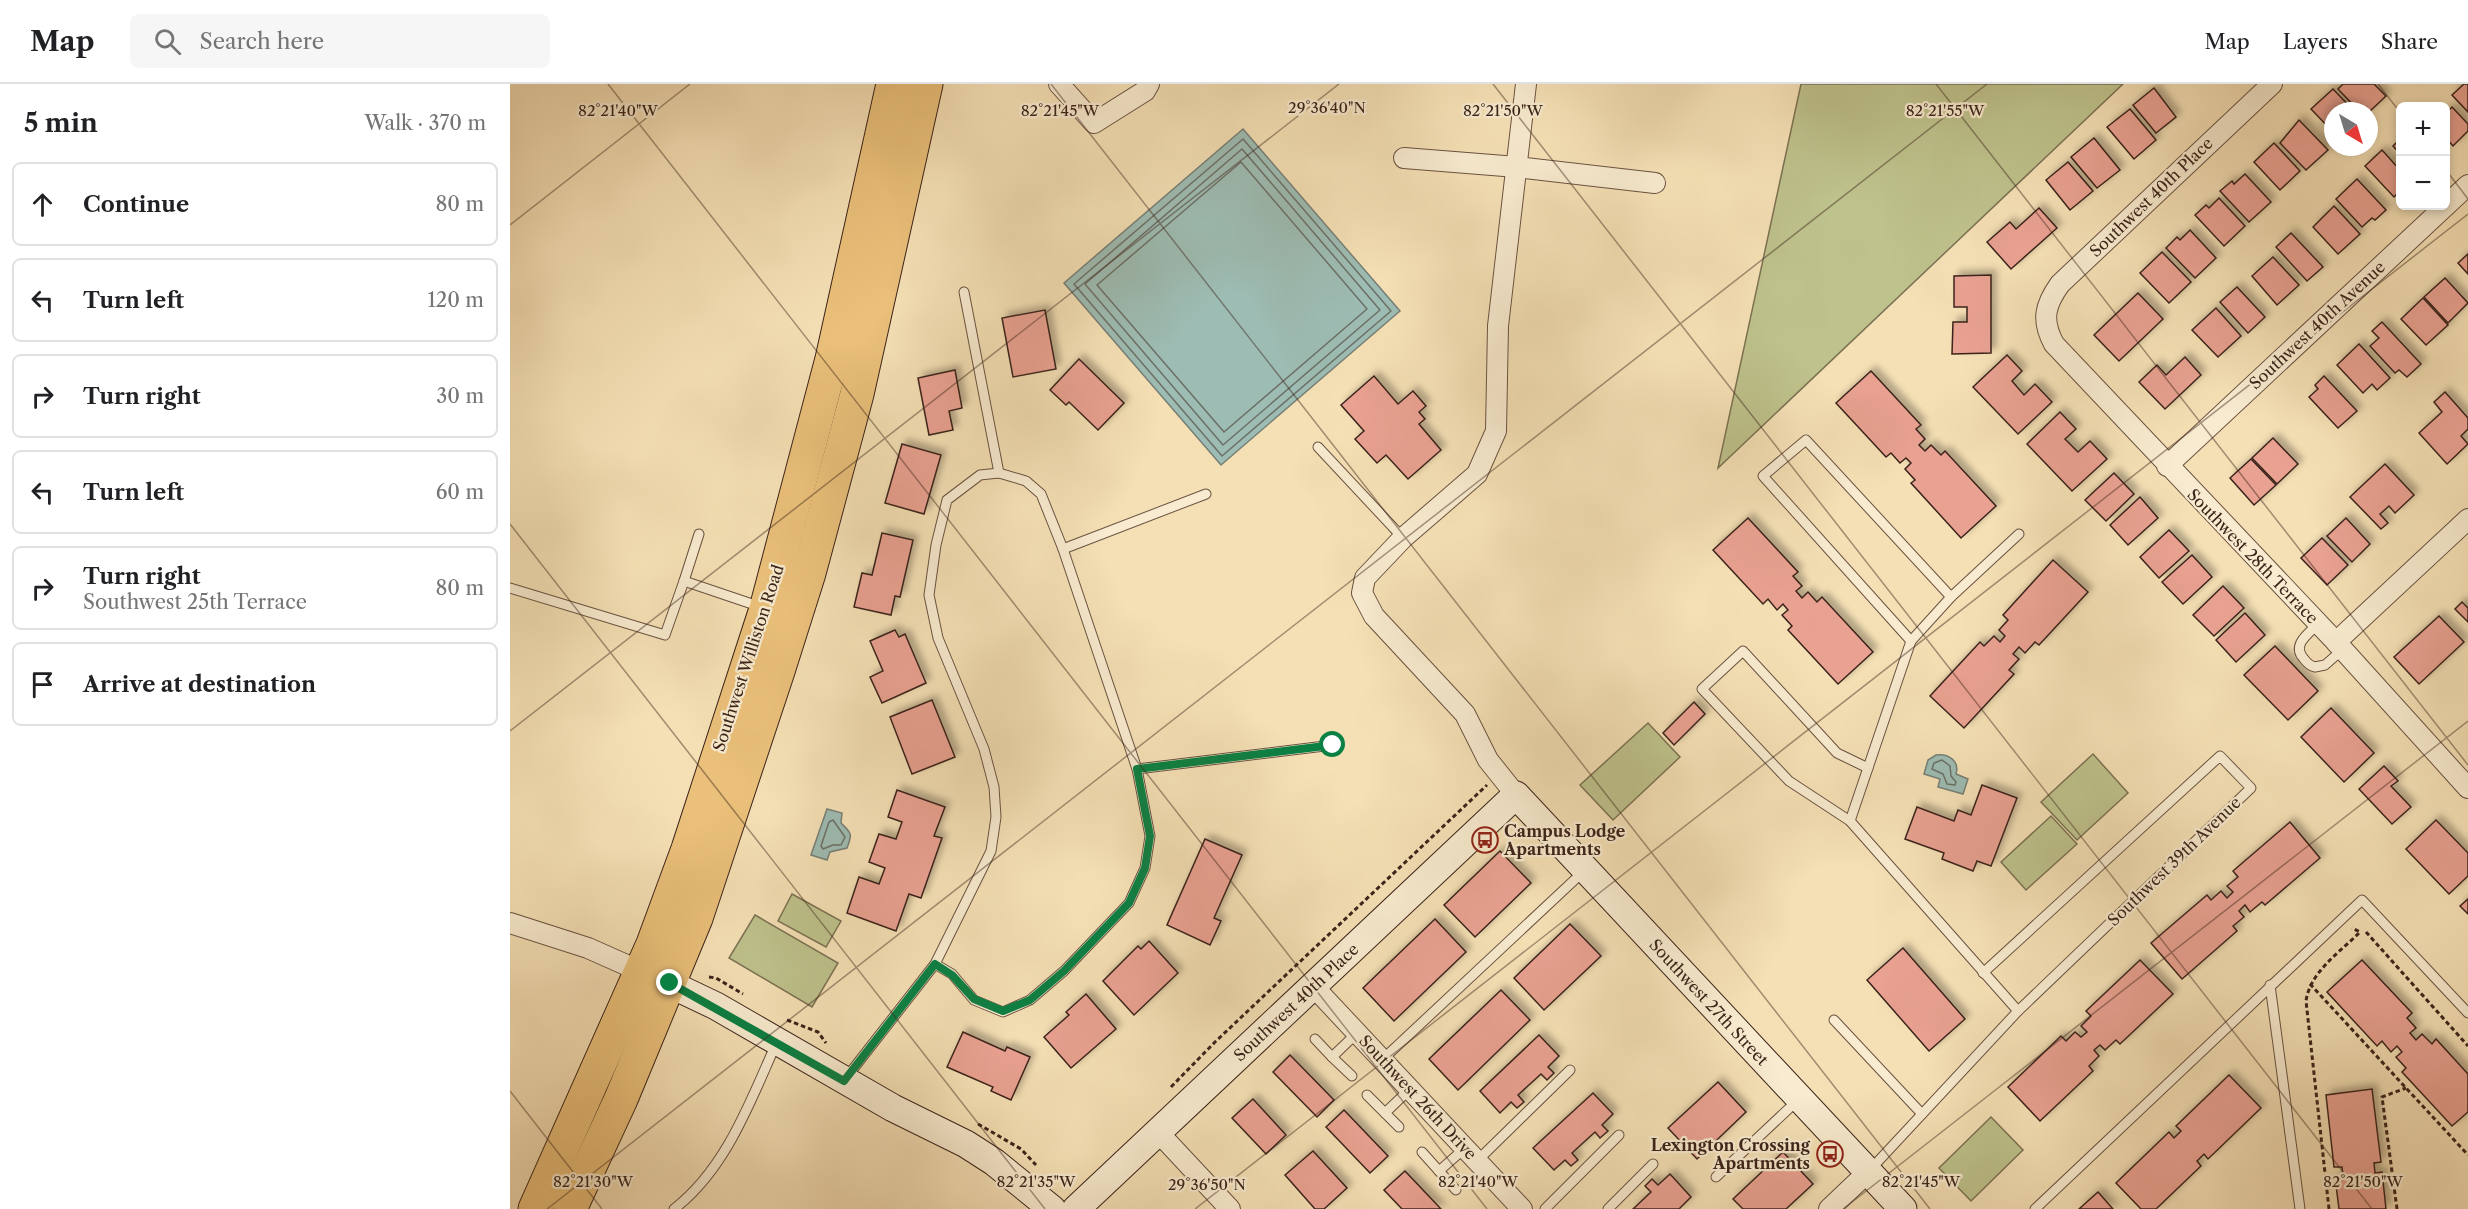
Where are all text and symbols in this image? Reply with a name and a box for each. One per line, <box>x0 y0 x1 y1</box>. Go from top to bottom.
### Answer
search box <box>130 14 550 68</box>
text: Map <box>30 24 94 58</box>
icon: search <box>151 25 184 58</box>
text: Search here <box>199 28 324 55</box>
text: Map <box>2205 29 2250 54</box>
text: Layers <box>2283 29 2348 54</box>
text: Share <box>2381 29 2438 54</box>
text: 29°36'40"N <box>1288 98 1366 117</box>
text: 82°21'40"W <box>578 101 659 120</box>
text: 82°21'45"W <box>1021 101 1100 120</box>
text: 82°21'50"W <box>1463 101 1544 120</box>
text: 82°21'55"W <box>1906 101 1985 120</box>
north arrow <box>2324 102 2378 156</box>
map controls <box>2396 102 2450 210</box>
button: + <box>2396 102 2450 156</box>
text: 5 min <box>24 107 98 139</box>
text: Walk · 370 m <box>364 111 486 135</box>
street label: Southwest 40th Place <box>2085 133 2217 261</box>
button: − <box>2396 156 2450 210</box>
icon: ahead <box>26 188 59 221</box>
text: Continue <box>83 191 189 218</box>
text: 80 m <box>436 192 484 216</box>
street label: Southwest 40th Avenue <box>2245 257 2389 393</box>
icon: left <box>26 284 59 317</box>
text: Turn left <box>83 287 184 314</box>
text: 120 m <box>427 288 484 312</box>
icon: right <box>26 380 59 413</box>
text: Turn right <box>83 383 201 410</box>
text: 30 m <box>436 384 484 408</box>
icon: left <box>26 476 59 509</box>
text: Turn left <box>83 479 184 506</box>
text: 60 m <box>436 480 484 504</box>
street label: Southwest 28th Terrace <box>2183 484 2323 628</box>
street label: Southwest Williston Road <box>708 562 788 754</box>
text: Turn right <box>83 563 201 590</box>
icon: right <box>26 572 59 605</box>
text: 80 m <box>436 576 484 600</box>
text: Southwest 25th Terrace <box>83 590 307 614</box>
icon: arrive <box>26 668 59 701</box>
text: Arrive at destination <box>83 671 316 698</box>
route start <box>1319 731 1345 757</box>
street label: Southwest 39th Avenue <box>2103 792 2245 930</box>
place label: Campus Lodge Apartments <box>1503 821 1626 859</box>
bus stop icon: Campus Lodge Apartments <box>1470 825 1500 855</box>
street label: Southwest 27th Street <box>1645 935 1773 1070</box>
street label: Southwest 40th Place <box>1229 939 1363 1065</box>
route end <box>656 969 682 995</box>
street label: Southwest 26th Drive <box>1355 1031 1481 1164</box>
place label: Lexington Crossing Apartments <box>1651 1135 1811 1173</box>
bus stop icon: Lexington Crossing Apartments <box>1815 1139 1845 1169</box>
text: 82°21'30"W <box>553 1172 634 1191</box>
text: 82°21'35"W <box>997 1172 1076 1191</box>
text: 82°21'40"W <box>1438 1172 1519 1191</box>
text: 82°21'45"W <box>1882 1172 1961 1191</box>
text: 82°21'50"W <box>2323 1172 2404 1191</box>
text: 29°36'50"N <box>1168 1175 1246 1194</box>

